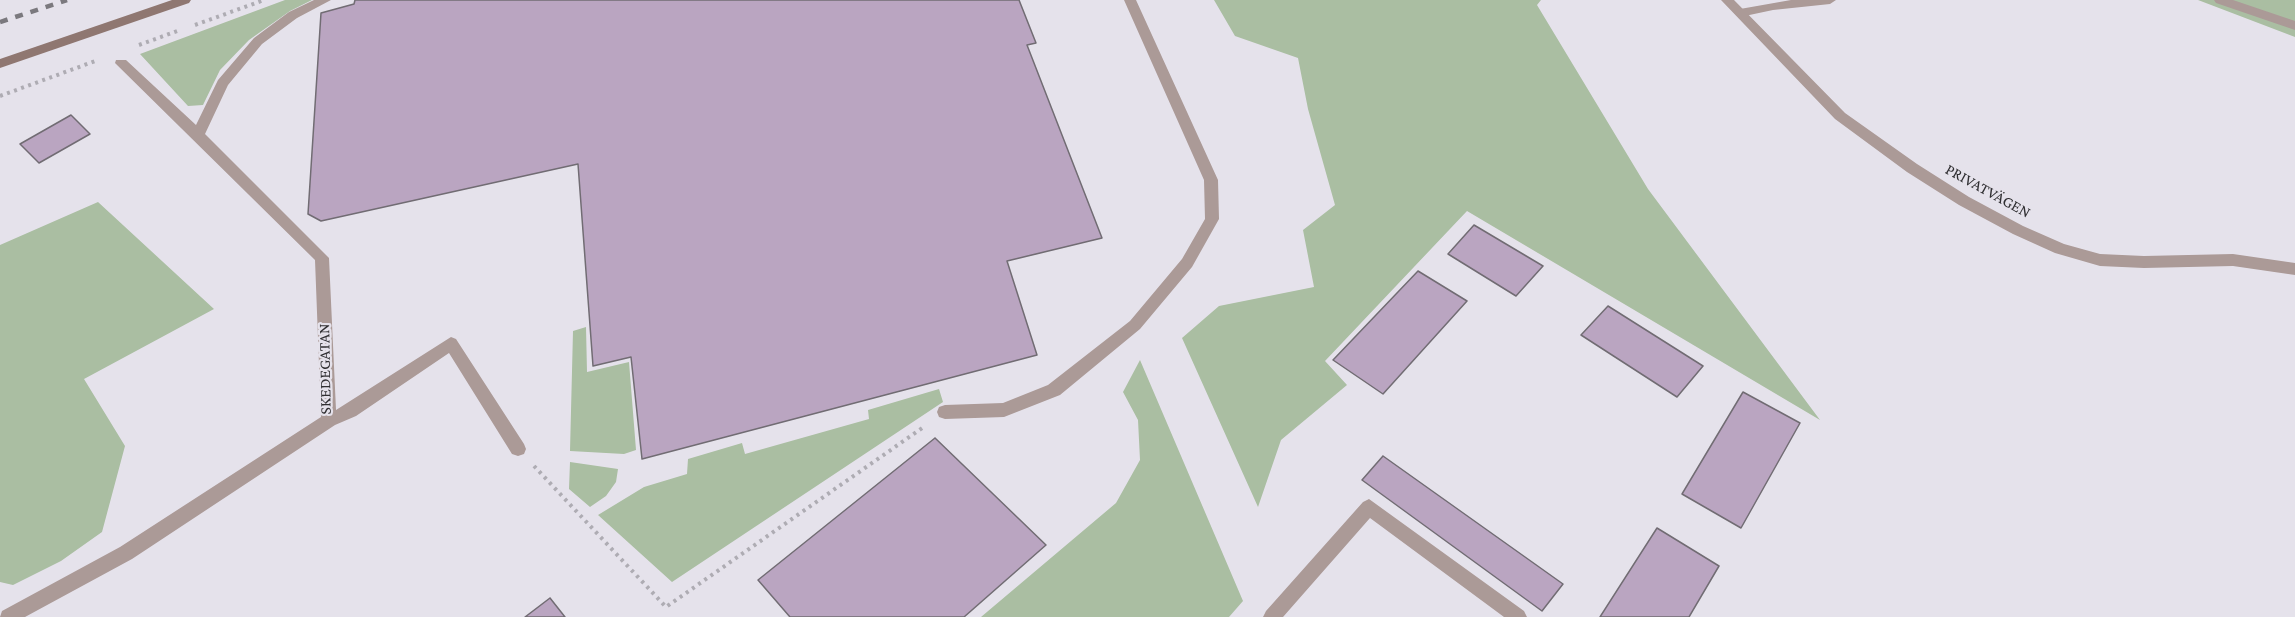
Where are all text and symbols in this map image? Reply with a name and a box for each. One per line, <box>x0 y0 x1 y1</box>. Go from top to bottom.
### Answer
street label: PRIVATVÄGEN <box>1942 160 2034 222</box>
street label: SKEDEGATAN <box>315 323 335 415</box>

